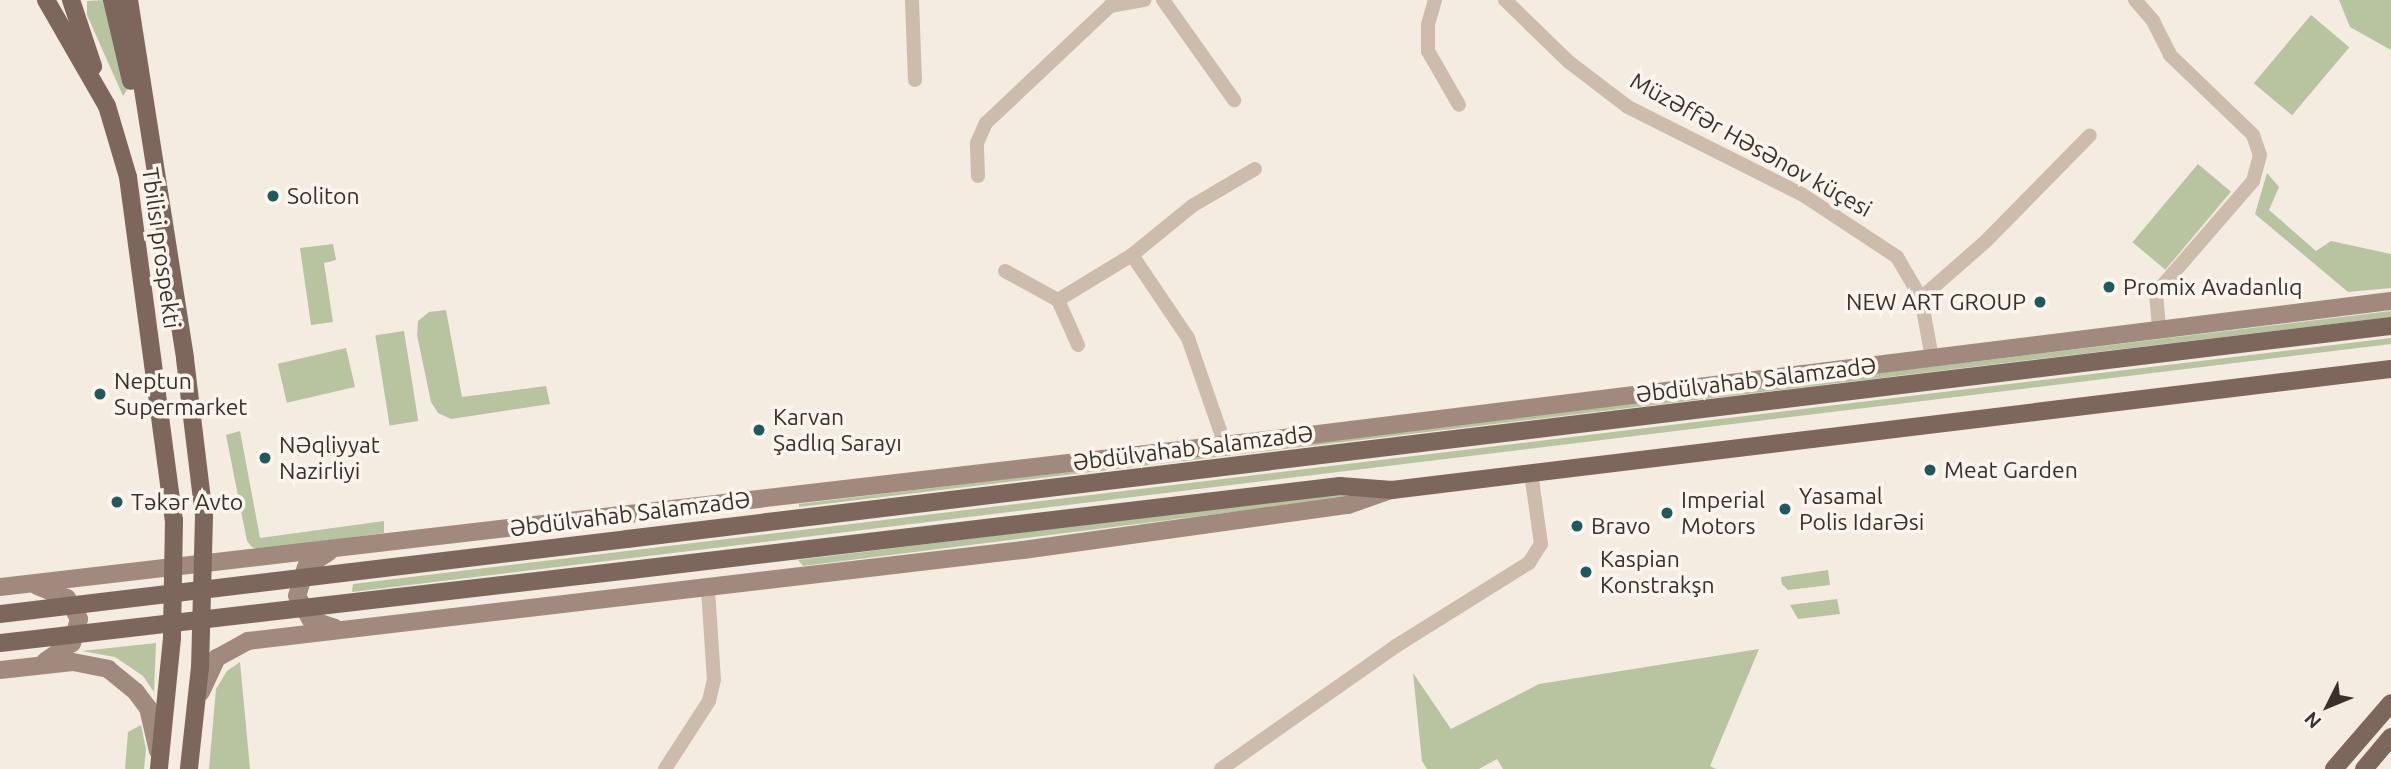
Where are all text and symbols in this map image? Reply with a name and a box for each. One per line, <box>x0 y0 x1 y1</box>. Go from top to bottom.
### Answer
street label: Müzəffər Həsənov küçesi <box>1625 67 1877 223</box>
street label: Tbilisi prospekti <box>136 166 186 330</box>
place label: Soliton <box>287 182 360 210</box>
marker: Soliton <box>265 188 281 204</box>
place label: Promix Avadanlıq <box>2123 273 2302 301</box>
marker: Promix Avadanlıq <box>2101 279 2117 295</box>
place label: NEW ART GROUP <box>1846 288 2026 316</box>
marker: NEW ART GROUP <box>2032 294 2048 310</box>
street label: Əbdülvahab Salamzadə <box>1634 352 1878 408</box>
place label: Neptun Supermarket <box>114 367 247 421</box>
marker: Neptun Supermarket <box>92 386 108 402</box>
place label: Karvan Şadlıq Sarayı <box>773 403 902 457</box>
street label: Əbdülvahab Salamzadə <box>1071 420 1315 476</box>
marker: Karvan Şadlıq Sarayı <box>751 422 767 438</box>
place label: Nəqliyyat Nazirliyi <box>279 431 380 485</box>
marker: Nəqliyyat Nazirliyi <box>257 450 273 466</box>
place label: Meat Garden <box>1944 456 2078 484</box>
marker: Meat Garden <box>1922 462 1938 478</box>
place label: Yasamal Polis Idarəsi <box>1799 482 1924 536</box>
street label: Əbdülvahab Salamzadə <box>508 486 752 542</box>
place label: Imperial Motors <box>1681 486 1765 540</box>
place label: Tәkәr Avto <box>131 488 243 516</box>
marker: Tәkәr Avto <box>109 494 125 510</box>
marker: Yasamal Polis Idarəsi <box>1777 501 1793 517</box>
marker: Imperial Motors <box>1659 505 1675 521</box>
place label: Bravo <box>1591 512 1651 540</box>
marker: Bravo <box>1569 518 1585 534</box>
place label: Kaspian Konstrakşn <box>1600 545 1715 599</box>
marker: Kaspian Konstrakşn <box>1578 564 1594 580</box>
north arrow <box>2293 671 2363 741</box>
text: N <box>2300 708 2326 733</box>

